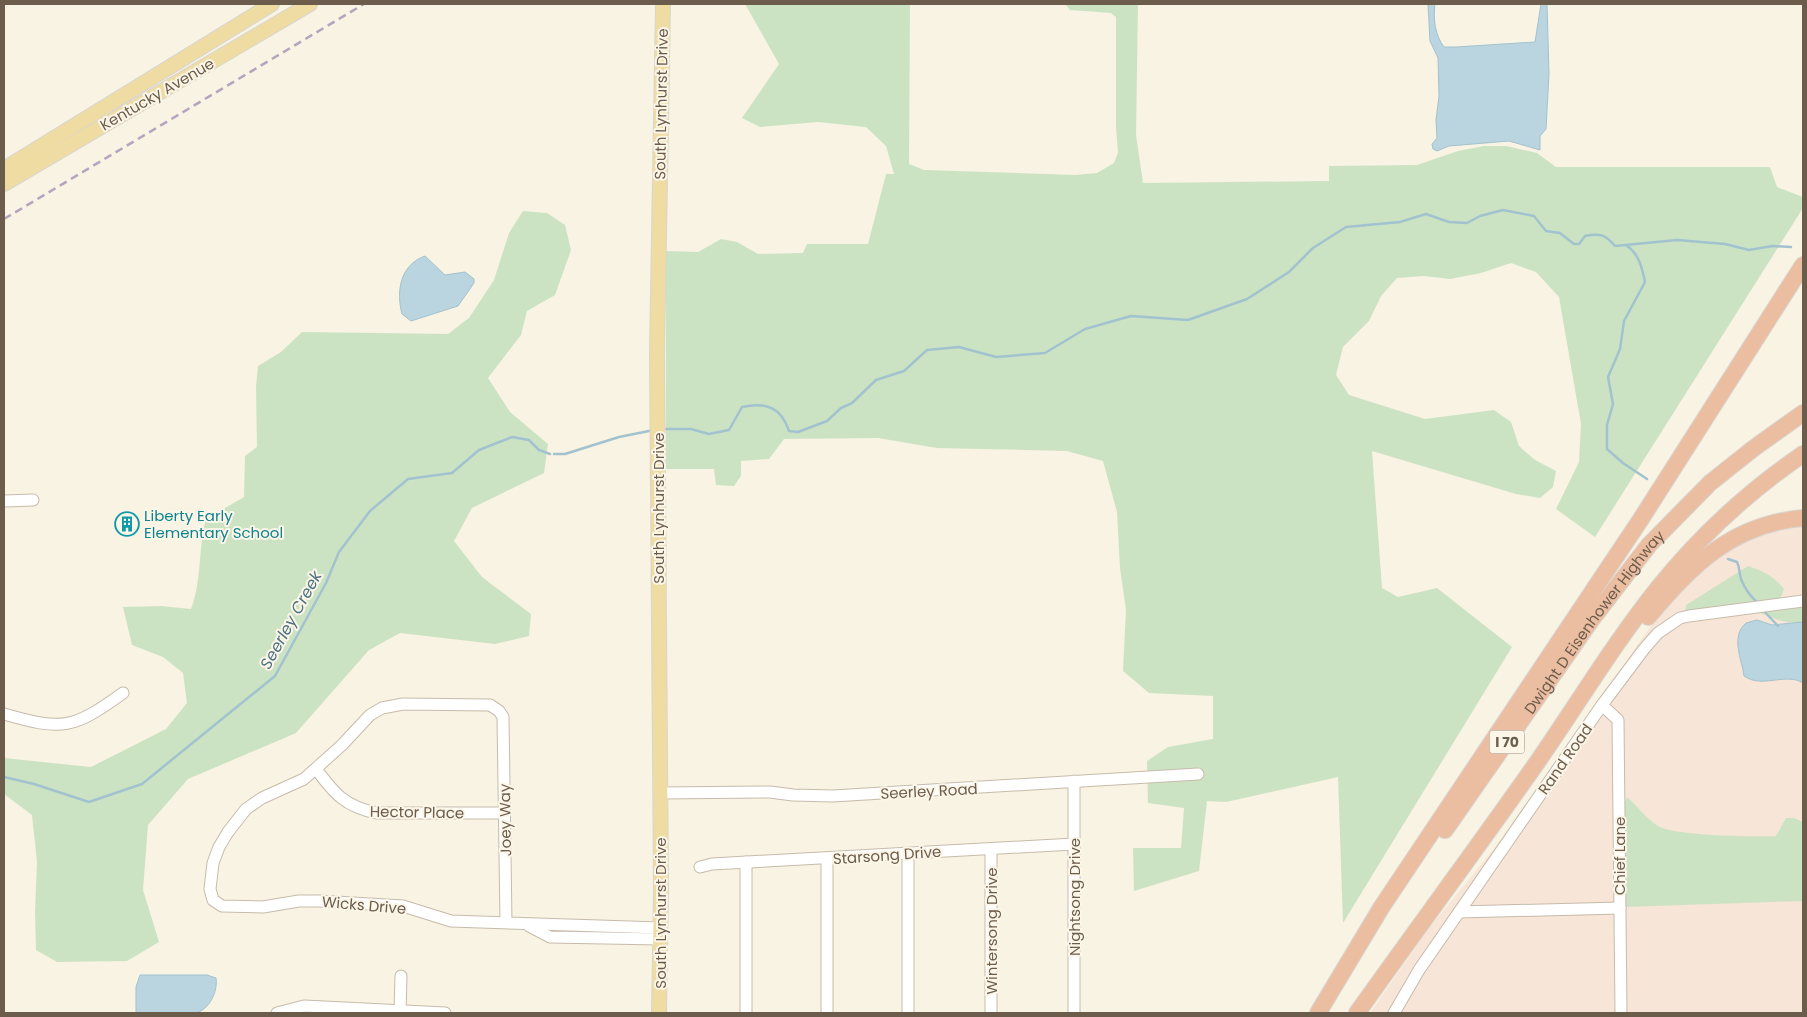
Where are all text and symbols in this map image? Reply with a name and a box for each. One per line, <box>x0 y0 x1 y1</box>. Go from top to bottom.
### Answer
street label: South Lynhurst Drive <box>649 28 673 180</box>
street label: Kentucky Avenue <box>96 53 218 135</box>
street label: South Lynhurst Drive <box>648 432 669 584</box>
place label: Liberty Early Elementary School <box>144 505 283 543</box>
building icon: Liberty Early Elementary School <box>114 511 140 537</box>
street label: Dwight D Eisenhower Highway <box>1519 525 1669 718</box>
water label: Seerley Creek <box>254 566 328 673</box>
street label: Rand Road <box>1533 719 1597 799</box>
road number: I 70 <box>1490 730 1524 754</box>
street label: Seerley Road <box>880 778 978 804</box>
street label: Joey Way <box>494 783 516 856</box>
street label: Hector Place <box>370 801 464 823</box>
street label: Chief Lane <box>1609 817 1630 895</box>
street label: South Lynhurst Drive <box>650 837 671 989</box>
street label: Nightsong Drive <box>1064 838 1085 956</box>
street label: Starsong Drive <box>832 841 942 869</box>
street label: Wintersong Drive <box>981 867 1002 995</box>
street label: Wicks Drive <box>321 891 407 919</box>

